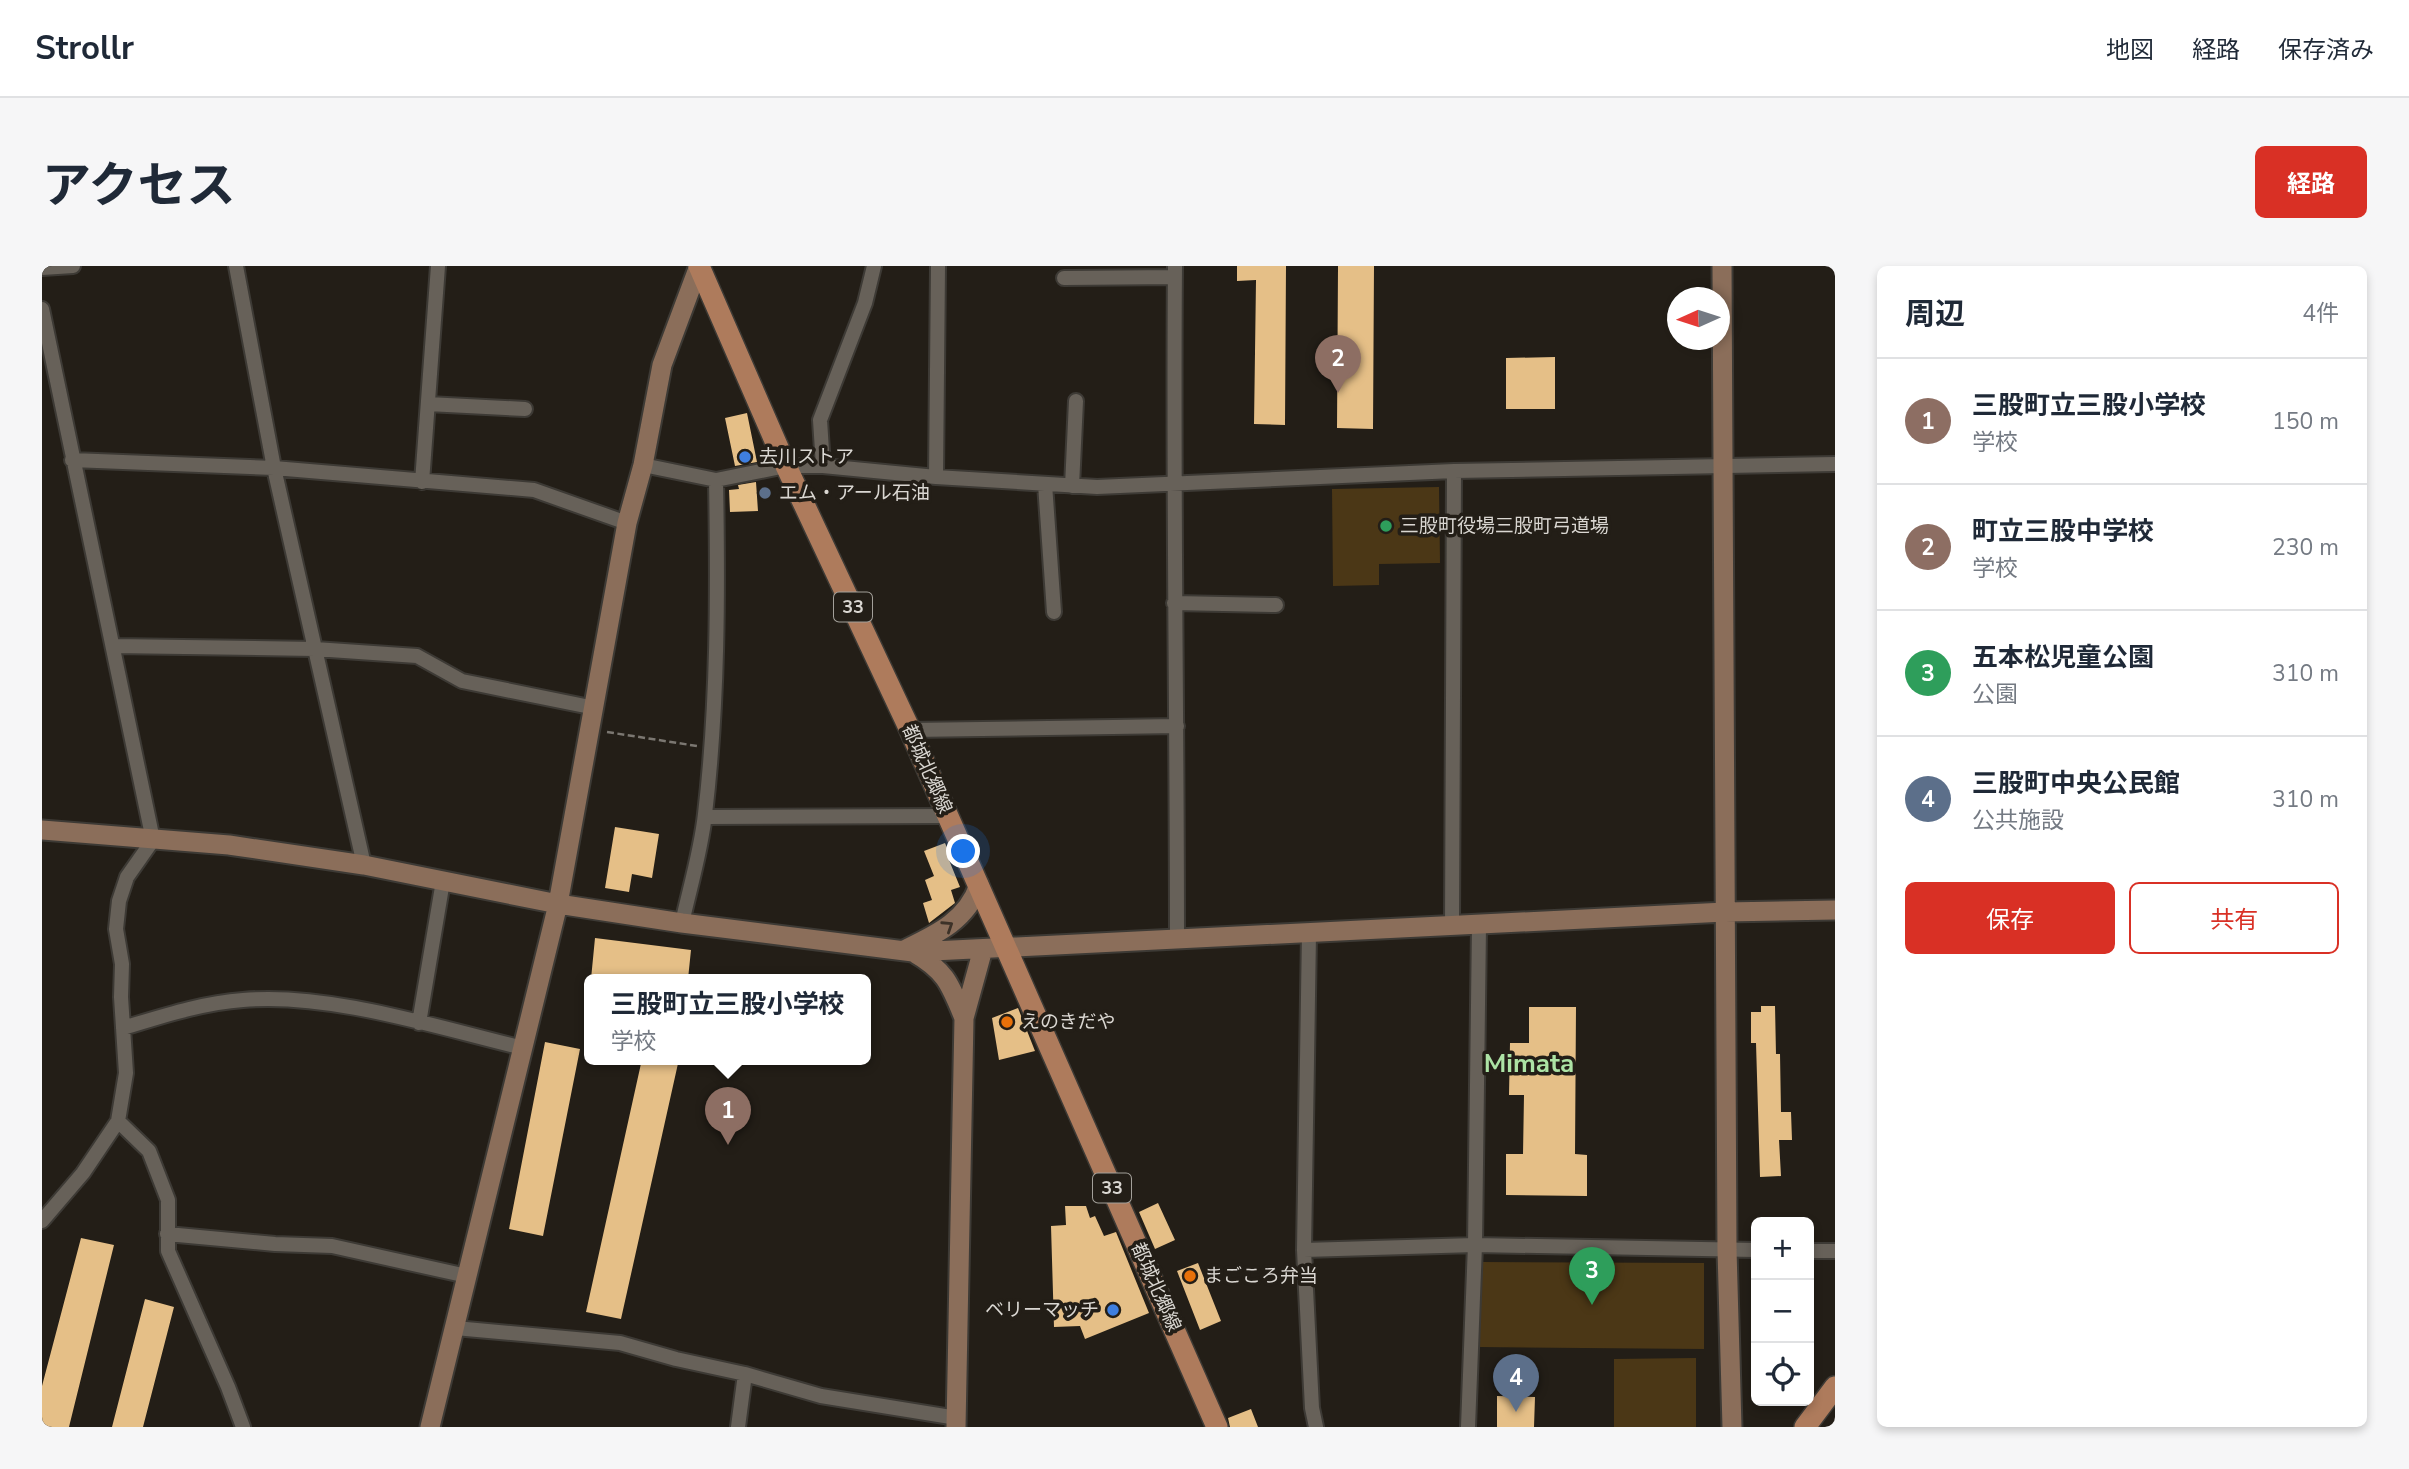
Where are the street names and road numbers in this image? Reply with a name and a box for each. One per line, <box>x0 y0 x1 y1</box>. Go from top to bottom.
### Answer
road number: 33 <box>834 592 872 622</box>
street label: 都城北郷線 <box>896 720 958 818</box>
road number: 33 <box>1093 1174 1131 1203</box>
street label: 都城北郷線 <box>1125 1238 1187 1336</box>

